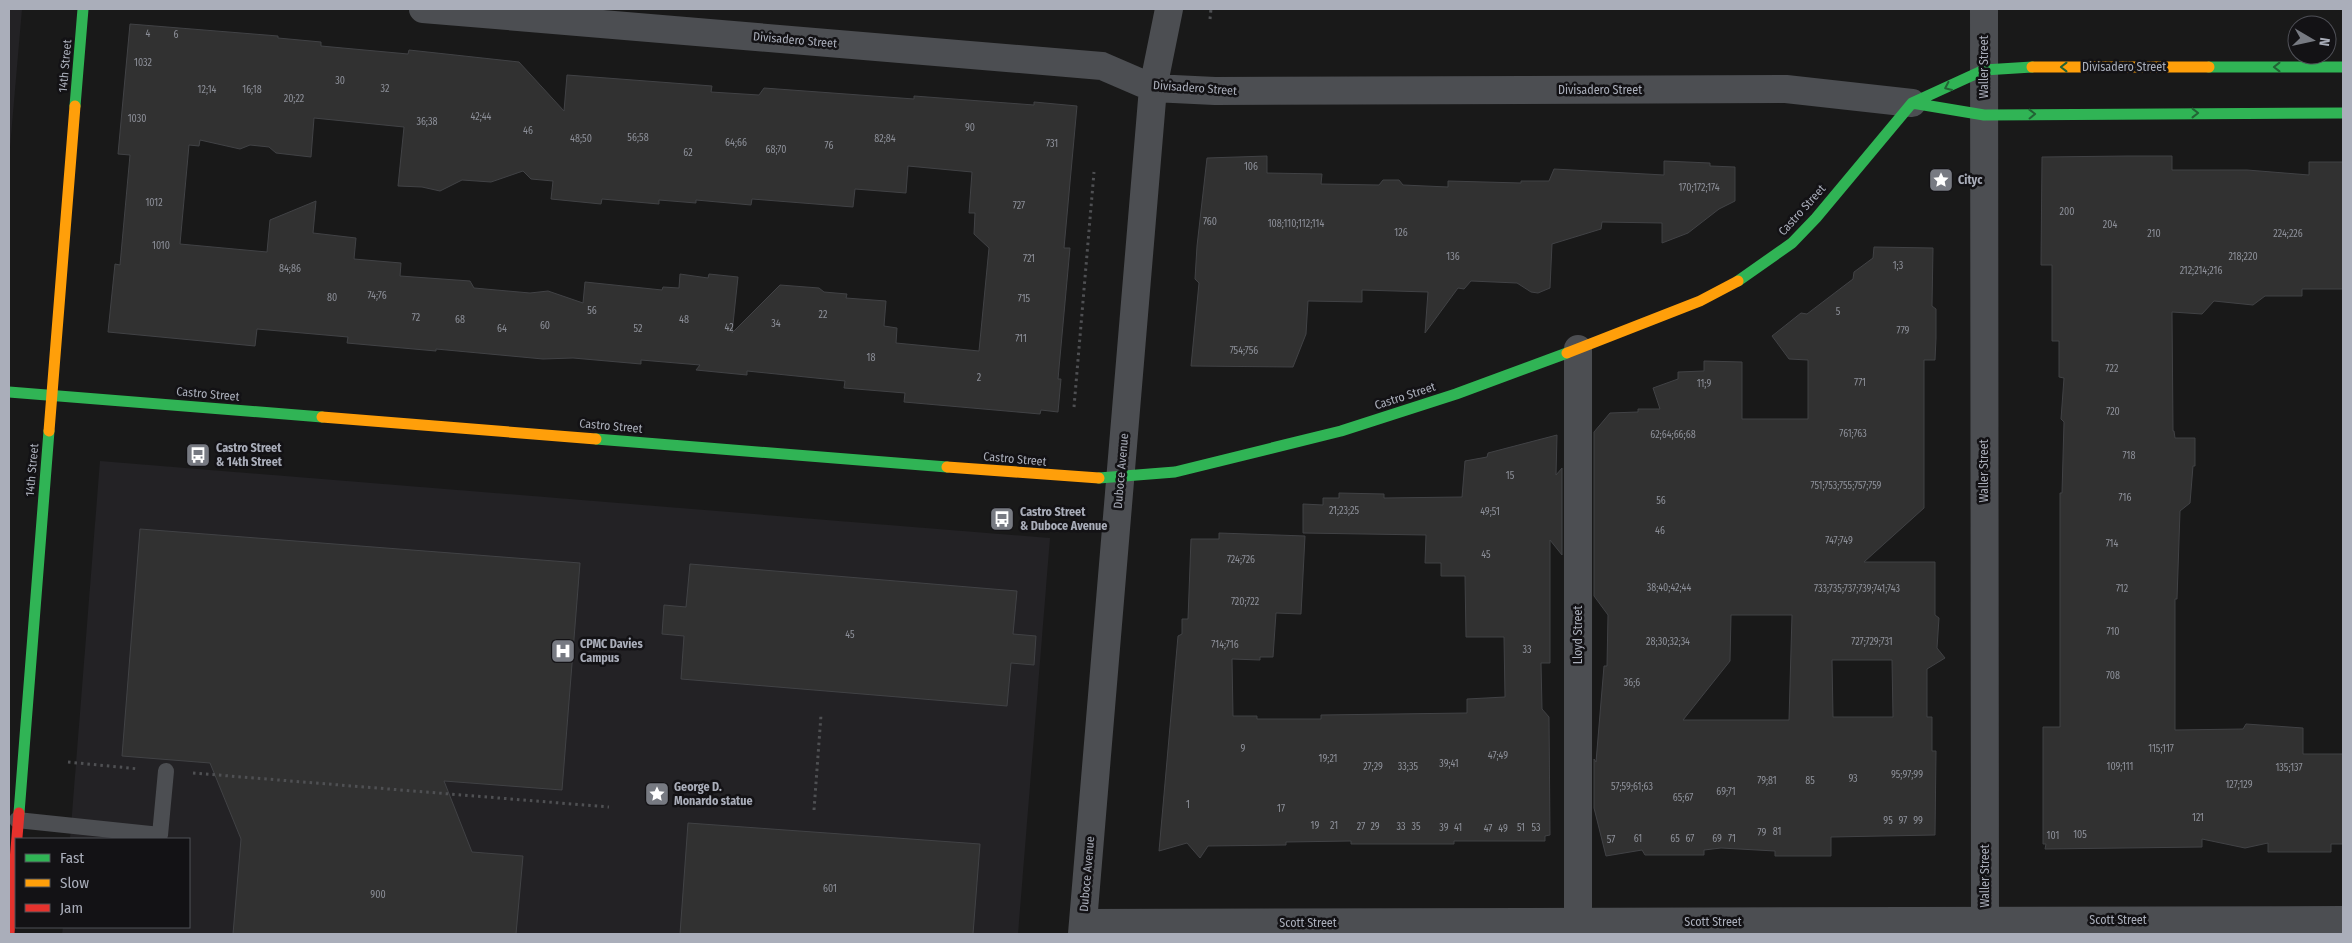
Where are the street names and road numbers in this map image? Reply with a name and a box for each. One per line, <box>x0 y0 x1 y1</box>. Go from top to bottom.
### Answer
street label: Divisadero Street <box>752 29 838 51</box>
street label: Waller Street <box>1977 35 1991 99</box>
street label: 14th Street <box>56 39 74 93</box>
street label: Divisadero Street <box>2082 60 2166 74</box>
street label: Divisadero Street <box>1153 78 1238 98</box>
street label: Divisadero Street <box>1558 83 1642 97</box>
street label: Castro Street <box>1776 182 1828 238</box>
street label: Castro Street <box>1373 380 1437 412</box>
street label: Castro Street <box>176 384 240 404</box>
street label: Castro Street <box>579 416 643 436</box>
street label: Duboce Avenue <box>1111 433 1131 509</box>
street label: Waller Street <box>1977 439 1991 503</box>
street label: 14th Street <box>23 443 41 497</box>
street label: Castro Street <box>983 449 1047 469</box>
street label: Lloyd Street <box>1571 606 1585 664</box>
street label: Duboce Avenue <box>1077 836 1097 912</box>
street label: Waller Street <box>1978 844 1992 908</box>
street label: Scott Street <box>2089 913 2147 927</box>
street label: Scott Street <box>1684 915 1742 929</box>
street label: Scott Street <box>1279 916 1337 930</box>

